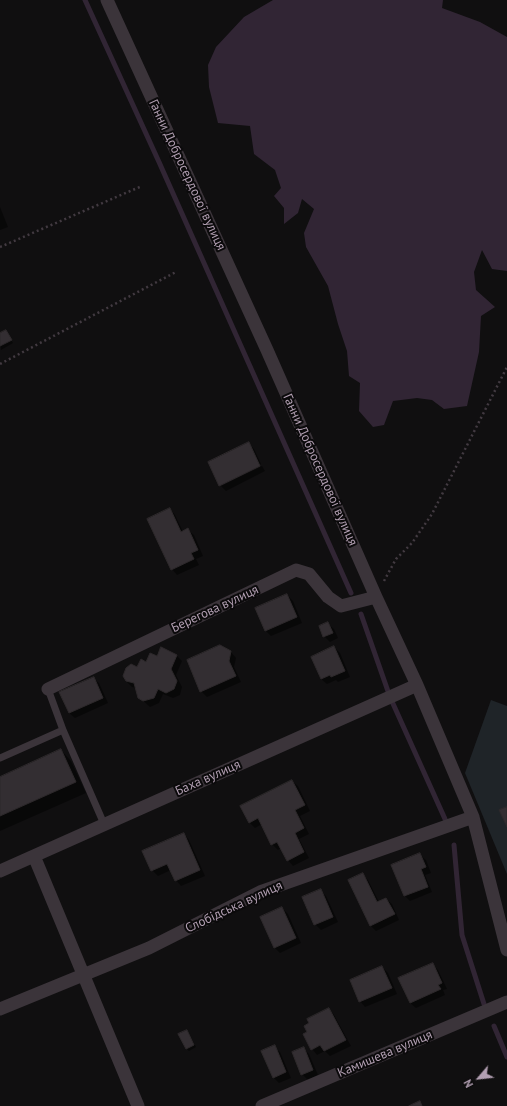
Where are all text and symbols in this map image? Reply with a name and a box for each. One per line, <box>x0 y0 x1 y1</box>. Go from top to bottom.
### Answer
street label: Ганни Добросердової вулиця <box>145 97 229 253</box>
street label: Ганни Добросердової вулиця <box>279 392 361 548</box>
street label: Берегова вулиця <box>169 582 261 636</box>
street label: Баха вулиця <box>173 757 243 799</box>
street label: Слобідська вулиця <box>183 878 285 936</box>
street label: Камишева вулиця <box>335 1027 435 1081</box>
north arrow <box>459 1058 499 1098</box>
text: N <box>461 1077 476 1090</box>

